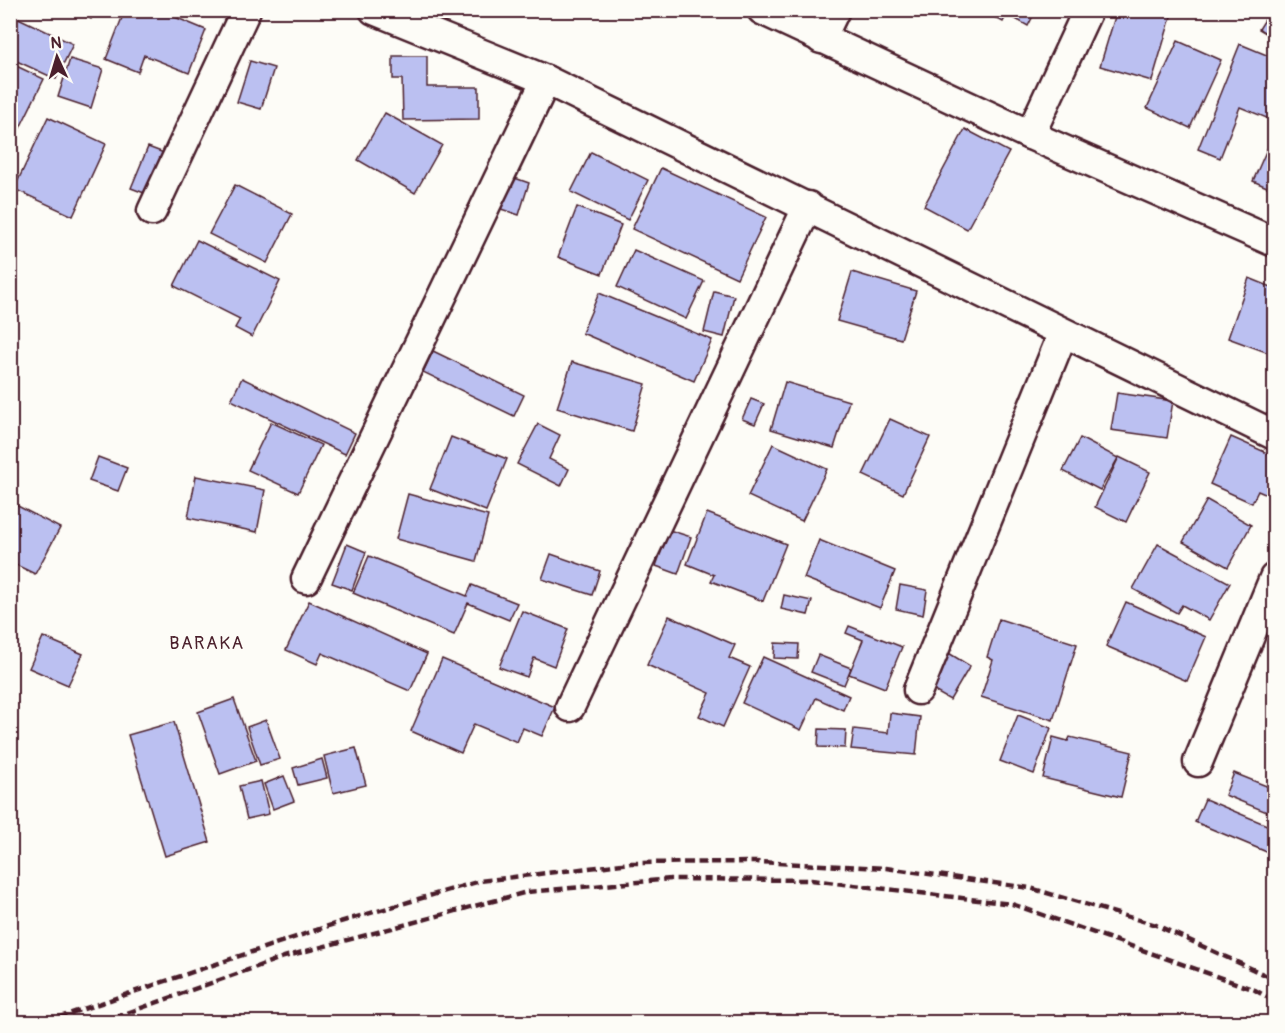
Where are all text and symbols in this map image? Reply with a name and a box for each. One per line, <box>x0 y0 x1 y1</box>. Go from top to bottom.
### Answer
north arrow <box>27 27 87 87</box>
text: N <box>50 33 62 53</box>
district label: BARAKA <box>169 632 245 655</box>

